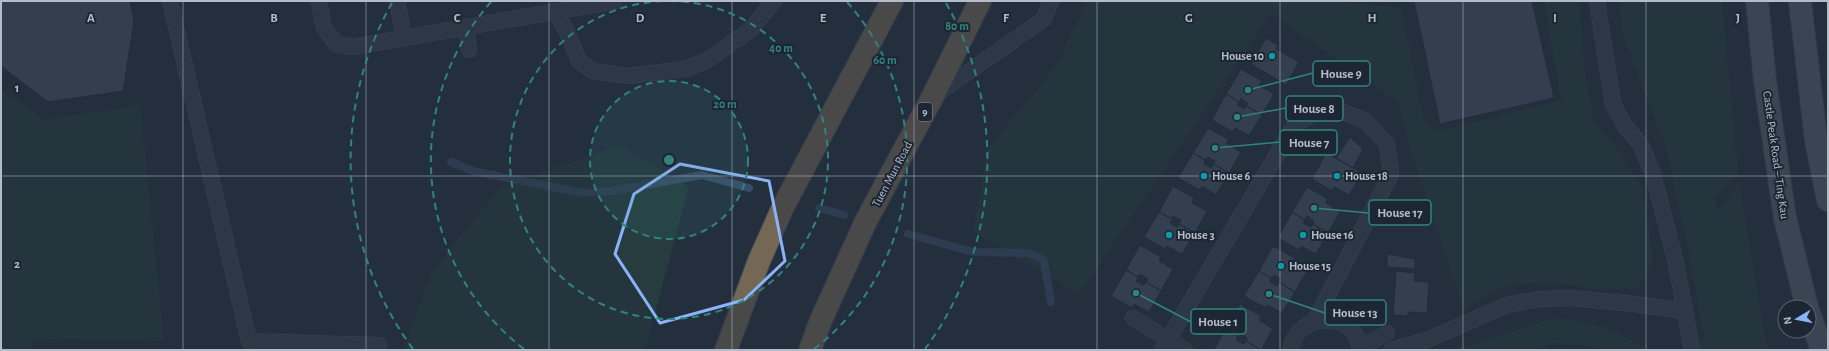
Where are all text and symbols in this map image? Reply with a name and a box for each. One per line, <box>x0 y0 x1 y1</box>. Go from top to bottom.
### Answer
text: A <box>87 12 95 25</box>
text: B <box>270 12 278 25</box>
text: C <box>454 12 461 25</box>
text: D <box>636 12 645 25</box>
text: E <box>820 12 827 25</box>
text: F <box>1003 12 1010 25</box>
text: G <box>1185 12 1193 25</box>
text: H <box>1367 12 1377 25</box>
text: I <box>1553 12 1557 25</box>
text: J <box>1736 12 1740 25</box>
text: 80 m <box>945 20 969 32</box>
text: 40 m <box>769 42 793 54</box>
place label: House 10 <box>1221 50 1264 62</box>
marker: House 10 <box>1267 51 1277 61</box>
text: 60 m <box>873 54 897 66</box>
callout: House 9 <box>1313 61 1370 86</box>
text: House 9 <box>1320 68 1362 81</box>
text: 1 <box>15 82 19 95</box>
street label: Castle Peak Road – Ting Kau <box>1761 90 1791 220</box>
callout: House 8 <box>1286 96 1343 121</box>
text: 20 m <box>713 98 737 110</box>
road number: 9 <box>918 103 932 121</box>
text: House 8 <box>1293 103 1335 116</box>
callout: House 7 <box>1280 130 1337 155</box>
text: House 7 <box>1289 137 1330 150</box>
street label: Tuen Mun Road <box>870 139 914 209</box>
centre of rings <box>662 153 676 167</box>
place label: House 6 <box>1212 170 1250 182</box>
place label: House 18 <box>1345 170 1388 182</box>
marker: House 6 <box>1199 171 1209 181</box>
marker: House 18 <box>1332 171 1342 181</box>
callout: House 17 <box>1369 200 1431 225</box>
text: House 17 <box>1377 207 1423 220</box>
place label: House 3 <box>1177 229 1215 241</box>
place label: House 16 <box>1311 229 1354 241</box>
marker: House 3 <box>1164 230 1174 240</box>
marker: House 16 <box>1298 230 1308 240</box>
text: 2 <box>14 258 20 271</box>
place label: House 15 <box>1289 260 1331 272</box>
marker: House 15 <box>1276 261 1286 271</box>
north arrow <box>1777 299 1817 339</box>
callout: House 13 <box>1325 300 1386 325</box>
text: House 13 <box>1332 307 1378 320</box>
callout: House 1 <box>1191 309 1246 334</box>
text: House 1 <box>1198 316 1238 329</box>
text: N <box>1782 316 1794 325</box>

